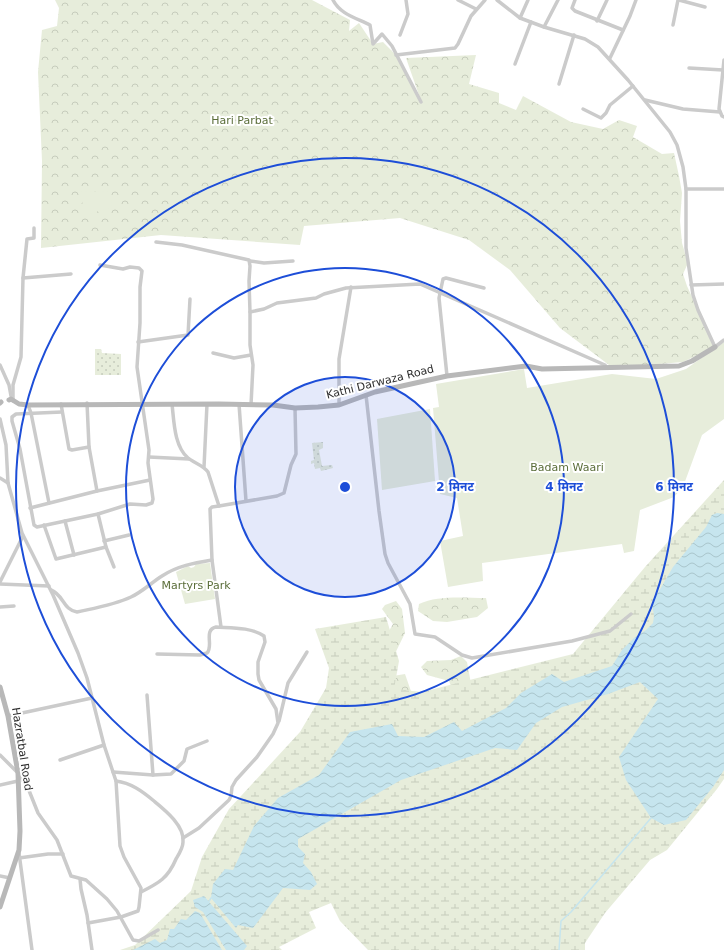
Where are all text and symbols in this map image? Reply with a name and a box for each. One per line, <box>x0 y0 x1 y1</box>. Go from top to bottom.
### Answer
park label: Hari Parbat <box>211 114 273 127</box>
street label: Kathi Darwaza Road <box>325 362 435 402</box>
park label: Badam Waari <box>530 461 604 474</box>
text: 2 मिनट <box>436 479 474 494</box>
text: 4 मिनट <box>545 479 583 494</box>
text: 6 मिनट <box>655 479 693 494</box>
centre of rings <box>338 480 352 494</box>
park label: Martyrs Park <box>161 579 231 592</box>
street label: Hazratbal Road <box>9 706 35 792</box>

